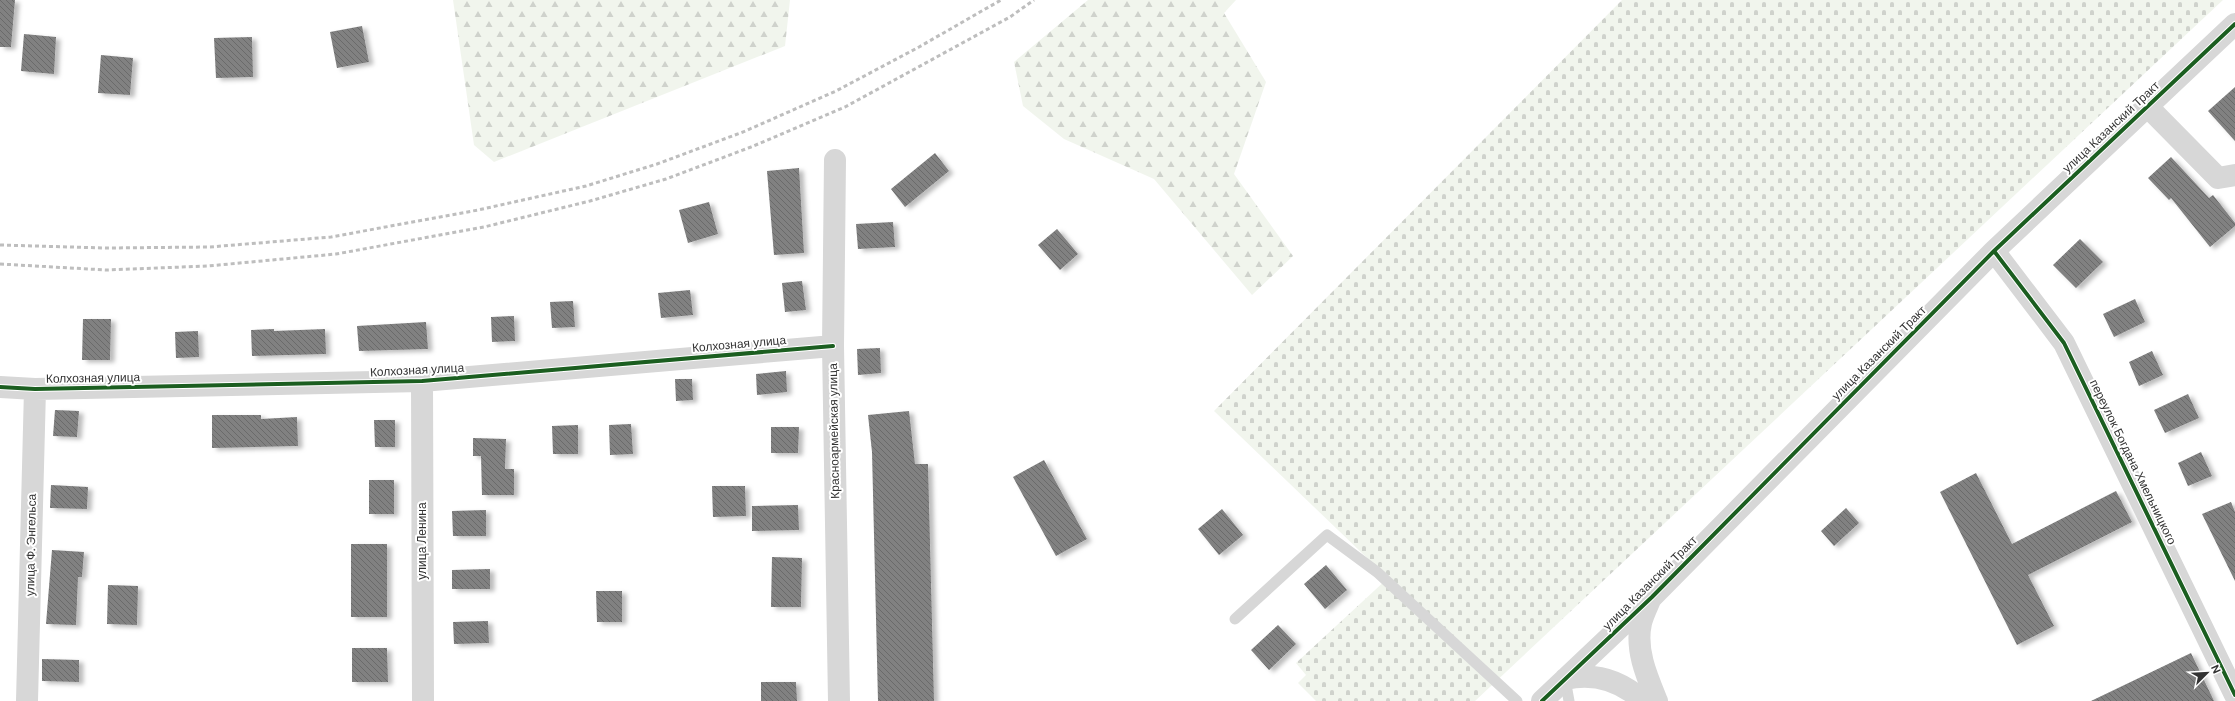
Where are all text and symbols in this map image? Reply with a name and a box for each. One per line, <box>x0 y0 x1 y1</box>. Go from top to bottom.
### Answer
street label: улица Казанский Тракт <box>2059 77 2163 176</box>
street label: улица Казанский Тракт <box>1828 302 1930 404</box>
street label: Колхозная улица <box>691 332 787 356</box>
street label: Колхозная улица <box>369 360 465 380</box>
street label: Красноармейская улица <box>825 363 843 499</box>
street label: Колхозная улица <box>46 369 141 387</box>
street label: переулок Богдана Хмельницкого <box>2086 377 2180 547</box>
street label: улица Ф. Энгельса <box>22 493 40 596</box>
street label: улица Ленина <box>414 502 430 580</box>
street label: улица Казанский Тракт <box>1599 532 1701 634</box>
north arrow <box>2187 653 2227 693</box>
text: N <box>2208 662 2224 675</box>

